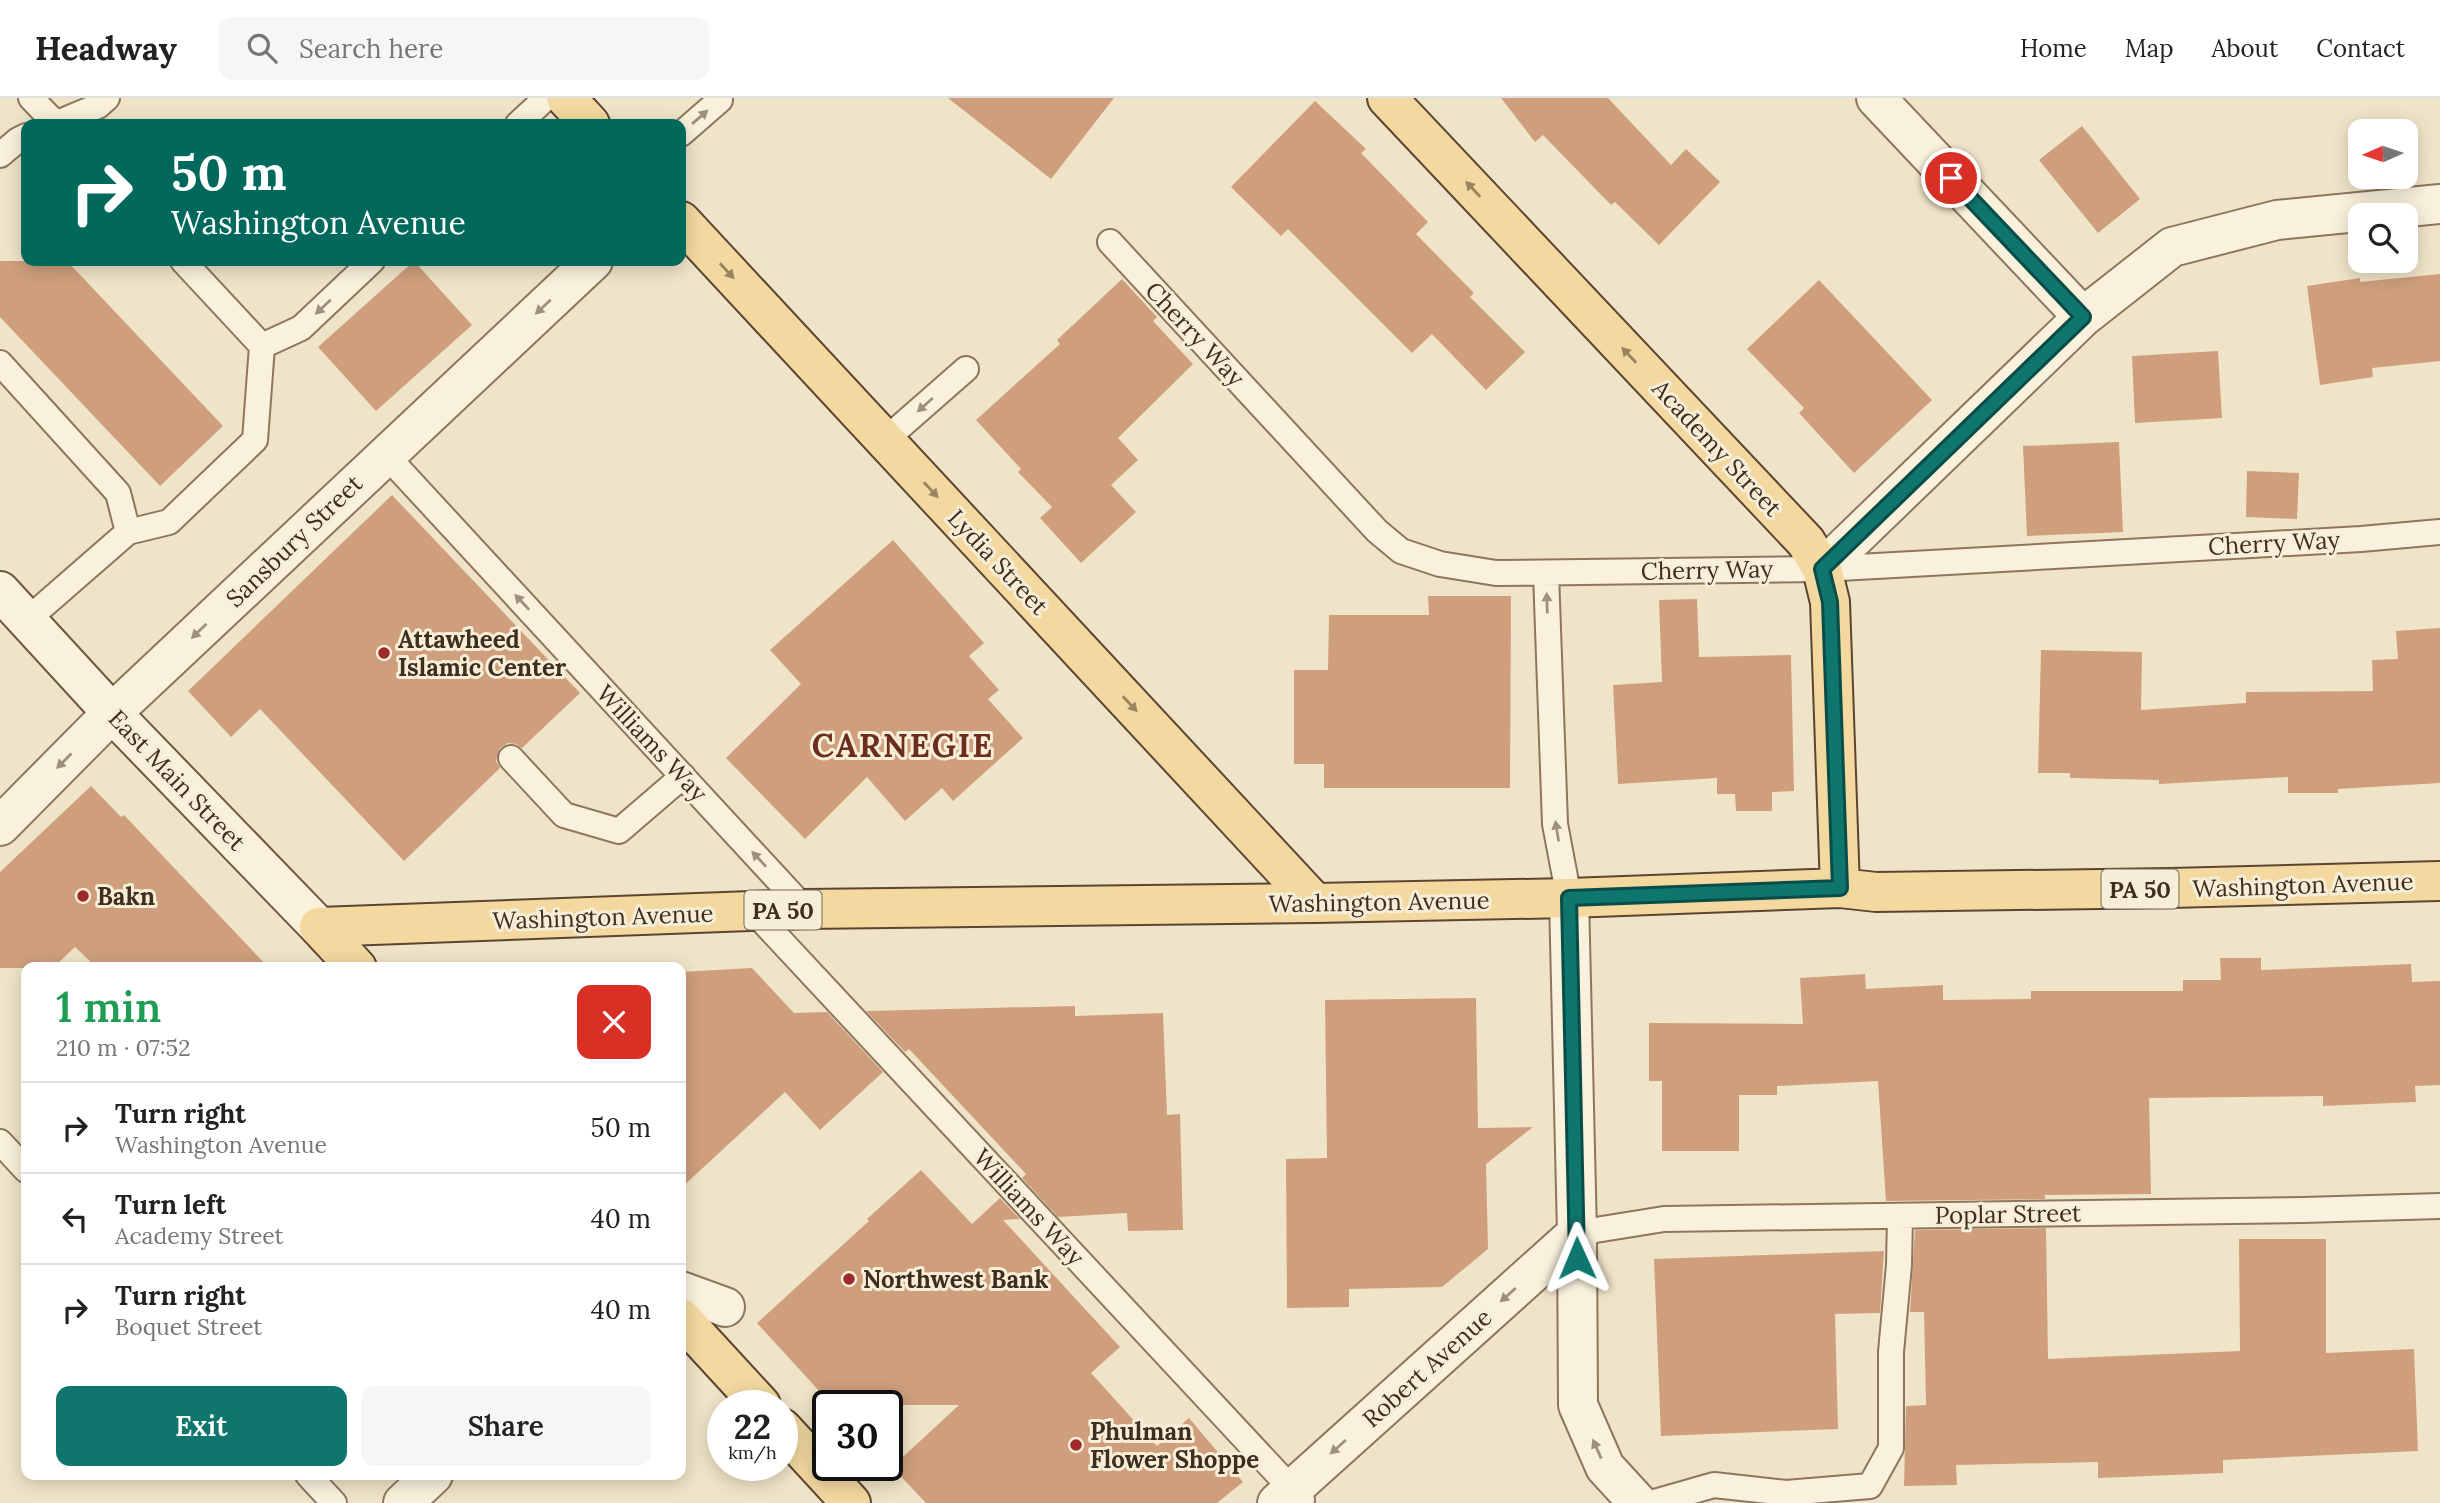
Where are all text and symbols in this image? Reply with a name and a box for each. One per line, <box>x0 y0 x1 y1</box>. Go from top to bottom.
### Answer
search box <box>219 17 709 80</box>
text: Headway <box>35 27 177 69</box>
icon: search <box>243 29 281 67</box>
text: Search here <box>299 32 443 65</box>
text: Home <box>2020 33 2087 64</box>
text: Map <box>2125 33 2174 64</box>
text: About <box>2212 33 2278 64</box>
text: Contact <box>2316 33 2405 64</box>
one-way arrow <box>691 109 709 125</box>
north arrow <box>2348 119 2418 189</box>
map controls <box>2348 119 2418 273</box>
text: 50 m <box>171 141 287 203</box>
icon: right <box>56 147 147 238</box>
pin <box>1921 148 1981 208</box>
icon: arrive <box>1932 159 1970 197</box>
one-way arrow <box>1465 181 1481 198</box>
text: Washington Avenue <box>171 202 466 243</box>
button: search <box>2348 203 2418 273</box>
one-way arrow <box>719 262 735 279</box>
street label: Cherry Way <box>1139 275 1252 393</box>
one-way arrow <box>314 299 331 316</box>
one-way arrow <box>535 299 552 315</box>
one-way arrow <box>1621 347 1637 364</box>
street label: Academy Street <box>1645 372 1789 523</box>
one-way arrow <box>916 397 934 413</box>
street label: Sansbury Street <box>219 468 369 614</box>
one-way arrow <box>923 481 939 499</box>
street label: Lydia Street <box>941 503 1055 622</box>
street label: Cherry Way <box>2207 524 2341 562</box>
street label: Cherry Way <box>1641 553 1774 587</box>
one-way arrow <box>1542 592 1553 614</box>
one-way arrow <box>514 594 530 611</box>
one-way arrow <box>191 623 208 639</box>
place label: Attawheed Islamic Center <box>398 624 567 683</box>
marker: Attawheed Islamic Center <box>376 645 392 661</box>
street label: Williams Way <box>590 678 714 808</box>
one-way arrow <box>1122 695 1138 712</box>
street label: East Main Street <box>102 703 253 857</box>
district label: CARNEGIE <box>812 725 994 766</box>
one-way arrow <box>56 753 73 769</box>
one-way arrow <box>1551 820 1562 842</box>
one-way arrow <box>751 850 767 868</box>
street label: Washington Avenue <box>2192 866 2414 904</box>
road number: PA 50 <box>2102 870 2178 908</box>
place label: Bakn <box>97 881 155 912</box>
street label: Washington Avenue <box>1268 885 1490 919</box>
marker: Bakn <box>75 888 91 904</box>
road number: PA 50 <box>744 890 822 930</box>
street label: Washington Avenue <box>492 898 714 936</box>
text: 1 min <box>56 980 161 1034</box>
button: close <box>577 985 651 1059</box>
text: 210 m · 07:52 <box>56 1033 190 1062</box>
text: Turn right <box>115 1097 246 1130</box>
icon: right <box>56 1109 94 1147</box>
text: 50 m <box>591 1111 651 1144</box>
text: Washington Avenue <box>115 1130 327 1159</box>
street label: Williams Way <box>967 1142 1091 1272</box>
text: Turn left <box>115 1188 226 1221</box>
street label: Poplar Street <box>1935 1197 2082 1231</box>
icon: left <box>56 1200 94 1238</box>
text: 40 m <box>591 1202 651 1235</box>
text: Academy Street <box>115 1221 283 1250</box>
position arrow <box>1540 1221 1614 1295</box>
place label: Northwest Bank <box>863 1264 1049 1295</box>
marker: Northwest Bank <box>841 1271 857 1287</box>
text: Turn right <box>115 1279 246 1312</box>
one-way arrow <box>1499 1287 1517 1303</box>
icon: right <box>56 1291 94 1329</box>
text: 40 m <box>591 1293 651 1326</box>
street label: Robert Avenue <box>1356 1302 1498 1434</box>
text: Boquet Street <box>115 1312 262 1341</box>
button: Exit <box>56 1386 347 1466</box>
button: Share <box>361 1386 651 1466</box>
speed limit sign: 30 <box>812 1390 903 1481</box>
text: 22 <box>734 1404 771 1449</box>
place label: Phulman Flower Shoppe <box>1090 1416 1259 1475</box>
marker: Phulman Flower Shoppe <box>1068 1437 1084 1453</box>
one-way arrow <box>1330 1439 1347 1454</box>
one-way arrow <box>1591 1439 1602 1460</box>
text: km/h <box>728 1441 777 1464</box>

